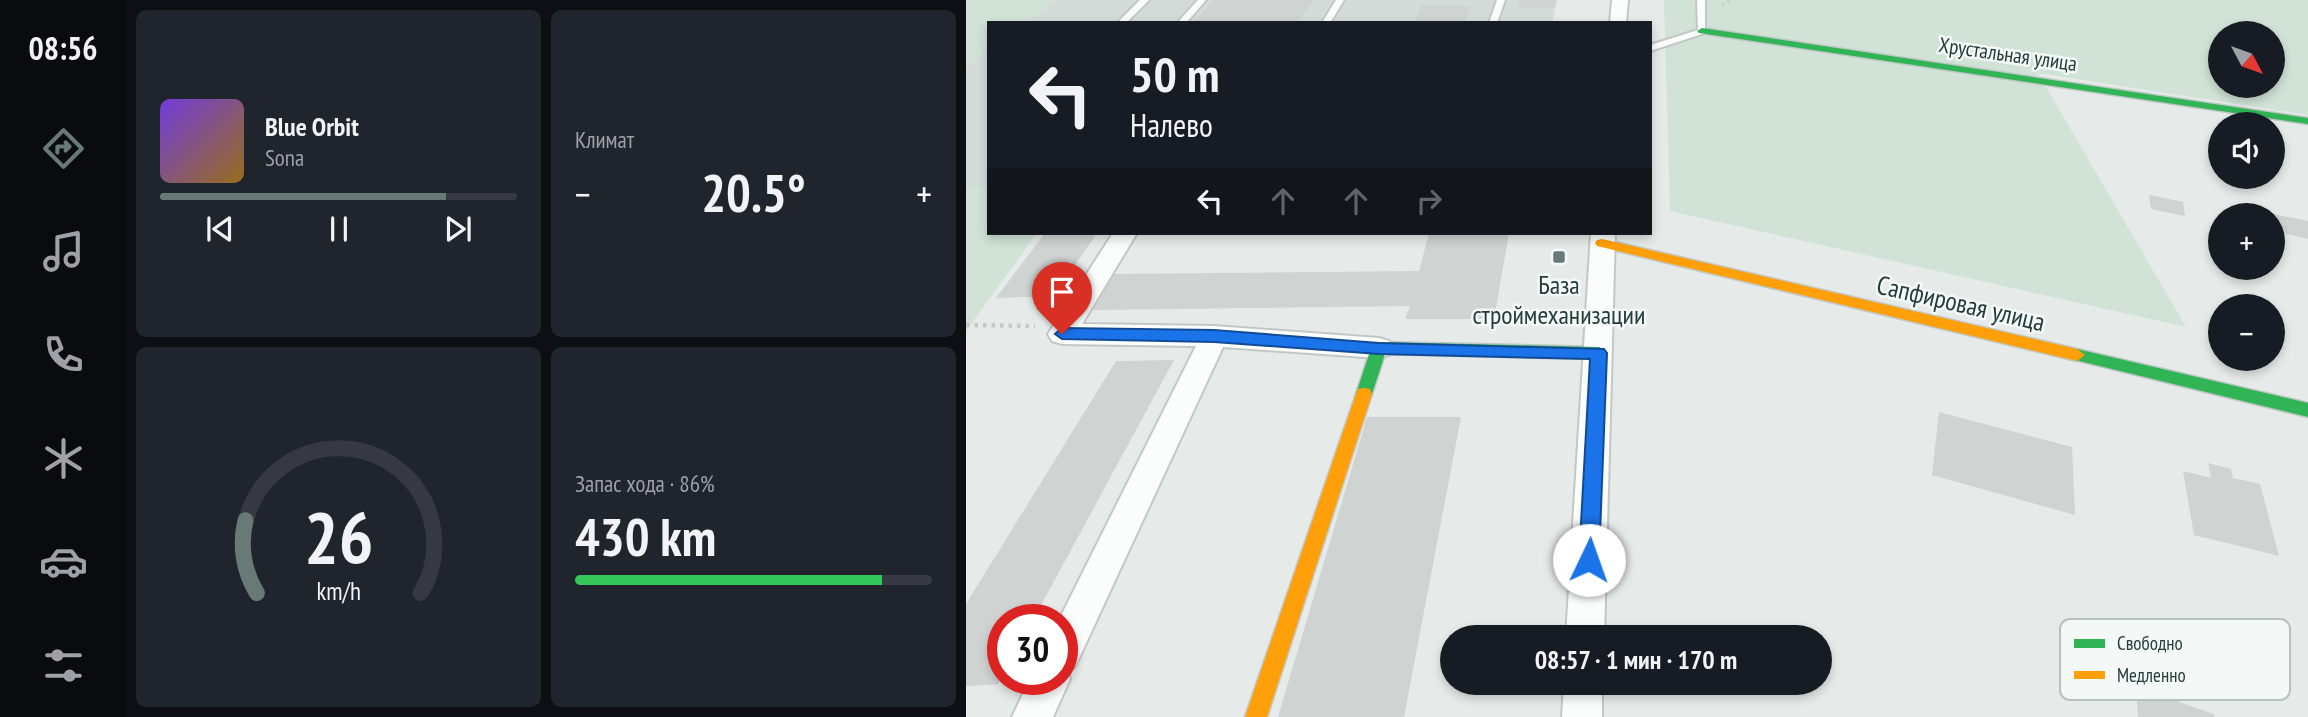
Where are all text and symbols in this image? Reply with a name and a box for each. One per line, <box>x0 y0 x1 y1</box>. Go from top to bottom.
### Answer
north arrow <box>2208 21 2286 98</box>
map controls <box>2208 21 2285 371</box>
text: 08:56 <box>28 27 98 69</box>
street label: Хрустальная улица <box>1937 31 2079 77</box>
text: 50 m <box>1130 42 1219 106</box>
icon: left <box>1015 49 1106 140</box>
text: Налево <box>1130 104 1213 146</box>
text: Blue Orbit <box>265 110 359 143</box>
button: sound <box>2208 112 2285 189</box>
icon: directions <box>39 124 88 173</box>
text: Климат <box>575 125 634 154</box>
text: Sona <box>265 143 304 172</box>
text: 20.5° <box>701 159 806 226</box>
text: − <box>575 169 591 218</box>
text: + <box>916 169 932 218</box>
icon: left <box>1191 182 1229 220</box>
icon: ahead <box>1264 182 1302 220</box>
icon: ahead <box>1337 182 1375 220</box>
icon: right <box>1410 182 1448 220</box>
button: + <box>2208 203 2285 280</box>
icon: previous <box>201 210 239 248</box>
icon: pause <box>320 210 358 248</box>
icon: next <box>439 210 477 248</box>
icon: music <box>39 227 88 276</box>
marker: База строймеханизации <box>1551 249 1567 265</box>
pin <box>1032 262 1092 334</box>
place label: База строймеханизации <box>1473 268 1645 331</box>
street label: Сапфировая улица <box>1874 268 2048 338</box>
icon: arrive <box>1043 273 1081 311</box>
button: − <box>2208 294 2285 371</box>
icon: phone <box>39 330 88 379</box>
icon: climate <box>39 434 88 483</box>
text: Запас хода · 86% <box>575 469 715 498</box>
text: 26 <box>304 489 373 583</box>
text: 430 km <box>575 503 716 570</box>
position arrow <box>1552 523 1626 597</box>
icon: car <box>39 537 88 586</box>
text: km/h <box>316 575 361 607</box>
speed limit sign: 30 <box>987 604 1078 695</box>
legend <box>2060 619 2290 700</box>
text: Свободно <box>2117 631 2183 655</box>
icon: filters <box>39 641 88 690</box>
text: 08:57 · 1 мин · 170 m <box>1535 643 1737 676</box>
text: Медленно <box>2117 663 2186 687</box>

